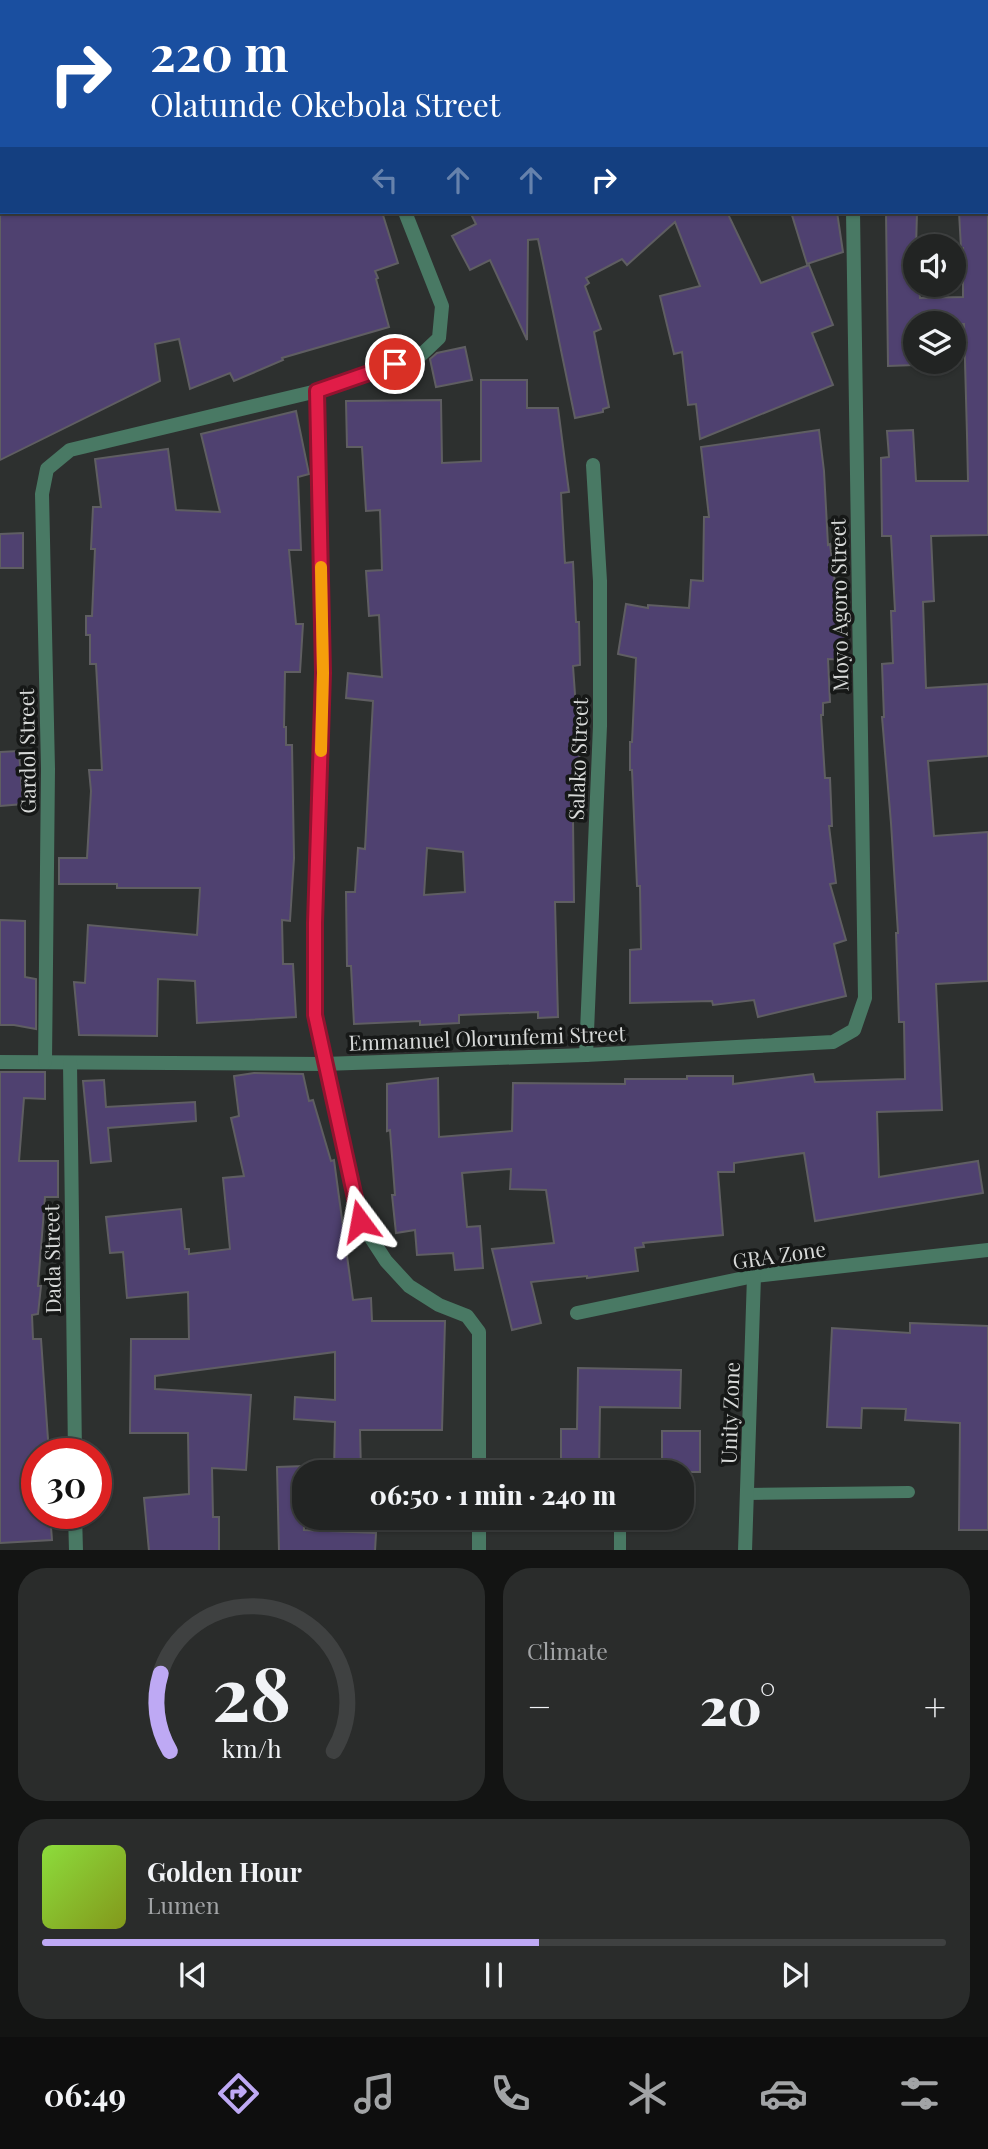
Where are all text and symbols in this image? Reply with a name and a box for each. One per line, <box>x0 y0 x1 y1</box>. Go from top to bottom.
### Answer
text: 220 m <box>150 19 289 84</box>
icon: right <box>35 28 126 119</box>
text: Olatunde Okebola Street <box>150 82 500 125</box>
icon: left <box>366 161 404 199</box>
icon: ahead <box>439 161 477 199</box>
icon: ahead <box>512 161 550 199</box>
icon: right <box>585 161 623 199</box>
map controls <box>903 234 966 374</box>
button: sound <box>903 234 966 297</box>
button: layers <box>903 311 966 374</box>
pin <box>365 334 425 394</box>
icon: arrive <box>376 345 414 383</box>
street label: Moyo Agoro Street <box>822 518 854 692</box>
street label: Gardol Street <box>11 688 41 814</box>
street label: Salako Street <box>561 697 593 821</box>
street label: Emmanuel Olorunfemi Street <box>348 1018 627 1056</box>
position arrow <box>323 1184 397 1258</box>
street label: Dada Street <box>36 1203 66 1314</box>
street label: GRA Zone <box>731 1234 827 1274</box>
street label: Unity Zone <box>713 1361 745 1465</box>
speed limit sign: 30 <box>21 1438 112 1529</box>
text: 06:50 · 1 min · 240 m <box>370 1477 616 1512</box>
text: Climate <box>527 1635 608 1666</box>
text: 28 <box>212 1642 291 1739</box>
text: 20° <box>700 1670 776 1739</box>
text: − <box>527 1680 552 1731</box>
text: + <box>924 1680 946 1731</box>
text: km/h <box>222 1730 282 1763</box>
text: Golden Hour <box>147 1854 302 1889</box>
text: Lumen <box>147 1889 220 1920</box>
icon: previous <box>174 1956 212 1994</box>
icon: pause <box>475 1956 513 1994</box>
icon: next <box>776 1956 814 1994</box>
icon: directions <box>214 2069 263 2118</box>
icon: music <box>350 2069 399 2118</box>
icon: phone <box>486 2069 535 2118</box>
icon: climate <box>623 2069 672 2118</box>
icon: car <box>759 2069 808 2118</box>
icon: filters <box>895 2069 944 2118</box>
text: 06:49 <box>44 2072 126 2115</box>

